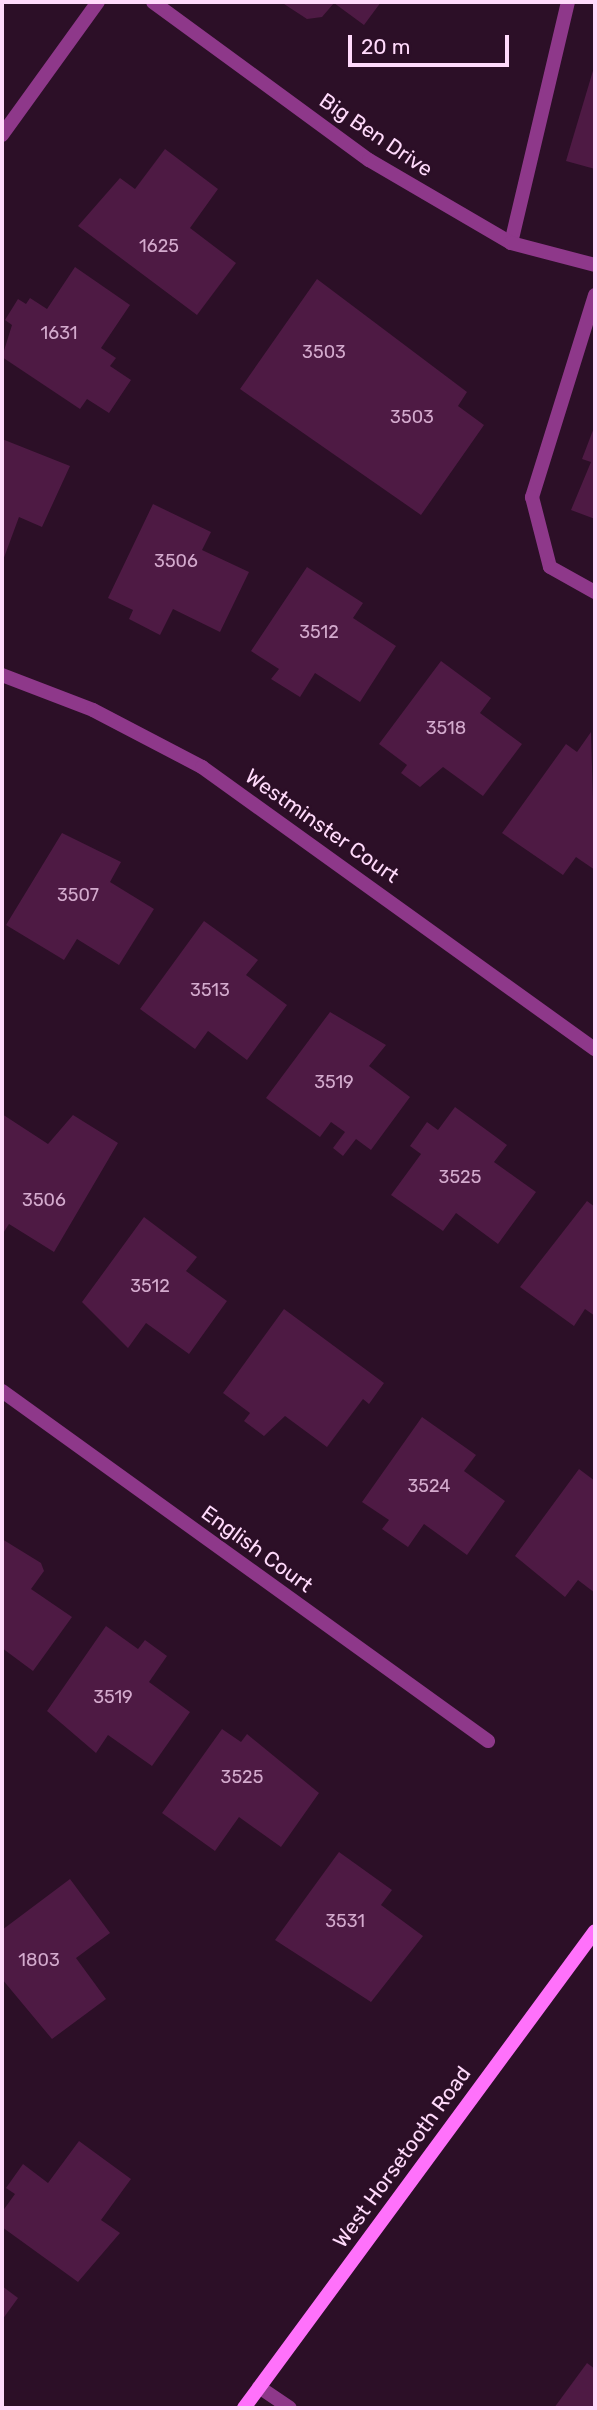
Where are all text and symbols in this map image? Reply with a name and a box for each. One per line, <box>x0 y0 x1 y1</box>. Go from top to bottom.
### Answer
scale bar <box>352 21 513 65</box>
text: 20 m <box>361 34 410 59</box>
street label: Big Ben Drive <box>315 88 437 182</box>
house number: 1625 <box>139 235 179 257</box>
house number: 1631 <box>41 322 77 344</box>
house number: 3503 <box>302 341 346 363</box>
house number: 3503 <box>390 406 434 428</box>
house number: 3506 <box>154 550 198 572</box>
house number: 3512 <box>299 621 339 643</box>
house number: 3518 <box>426 717 466 739</box>
street label: Westminster Court <box>240 763 404 889</box>
house number: 3507 <box>57 884 99 906</box>
house number: 3513 <box>190 979 230 1001</box>
house number: 3519 <box>314 1071 354 1093</box>
house number: 3525 <box>439 1166 481 1188</box>
house number: 3506 <box>22 1189 66 1211</box>
house number: 3512 <box>130 1275 170 1297</box>
house number: 3524 <box>407 1475 451 1497</box>
street label: English Court <box>196 1500 318 1598</box>
house number: 3519 <box>93 1686 133 1708</box>
house number: 3525 <box>221 1766 263 1788</box>
house number: 3531 <box>325 1910 365 1932</box>
house number: 1803 <box>18 1949 60 1971</box>
street label: West Horsetooth Road <box>328 2062 476 2252</box>

